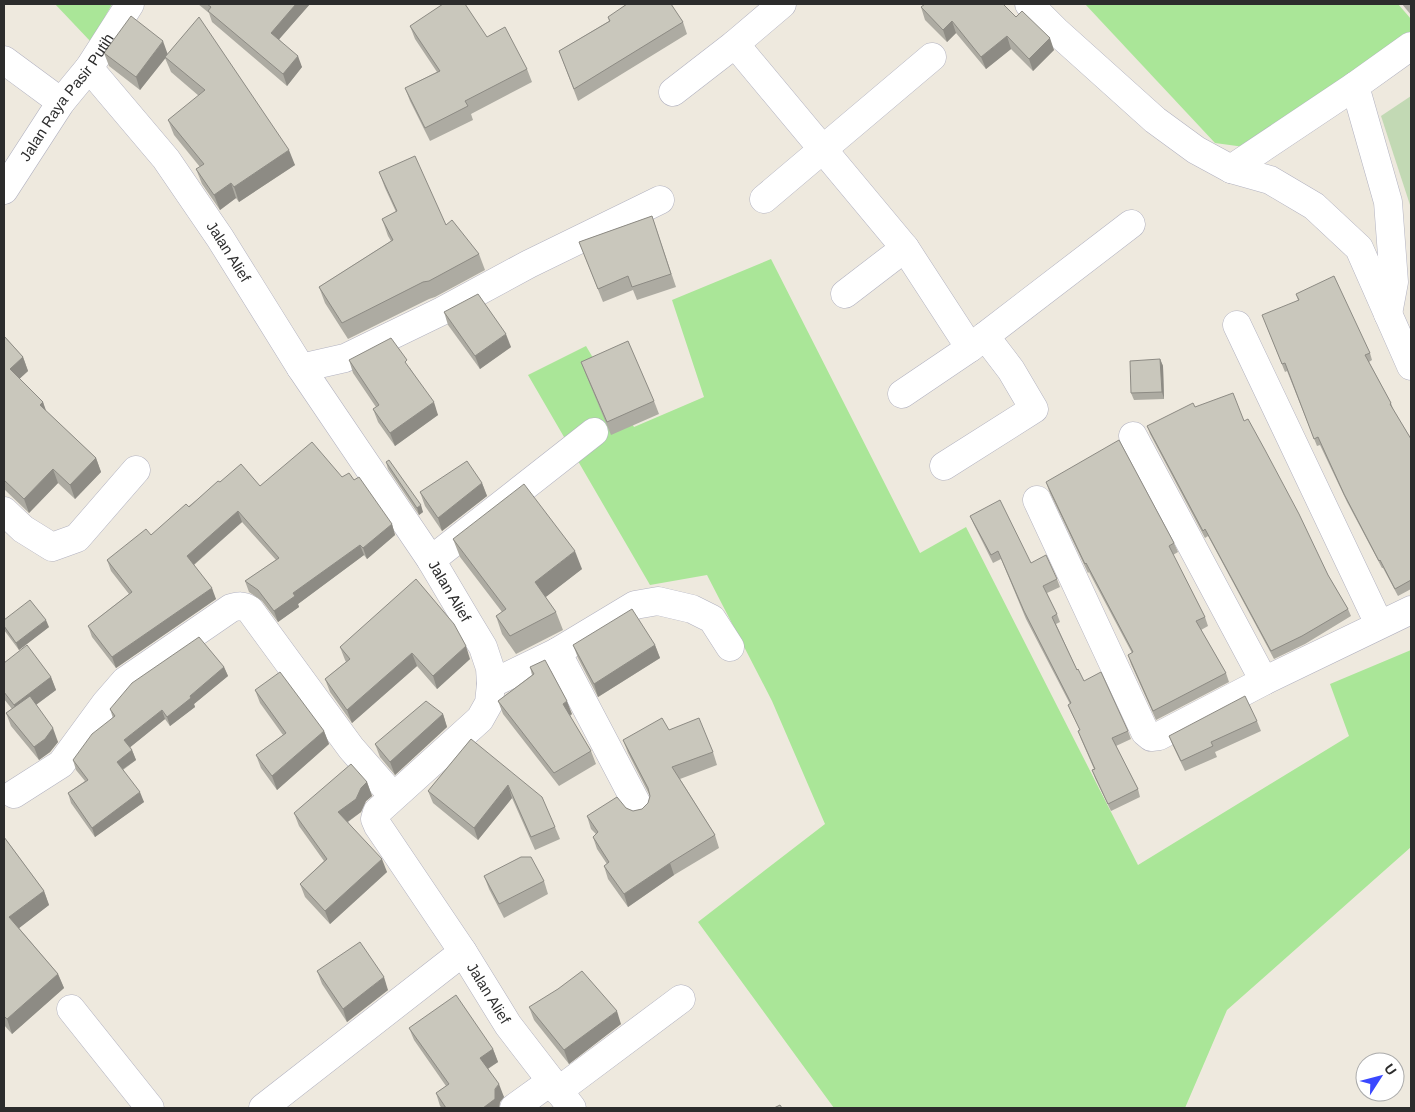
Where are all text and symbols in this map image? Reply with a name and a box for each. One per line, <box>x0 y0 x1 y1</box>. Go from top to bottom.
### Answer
street label: Jalan Raya Pasir Putih <box>16 30 117 164</box>
street label: Jalan Alief <box>203 218 255 286</box>
street label: Jalan Alief <box>425 557 475 625</box>
street label: Jalan Alief <box>464 959 514 1027</box>
north arrow <box>1355 1052 1405 1102</box>
text: U <box>1381 1061 1400 1078</box>

